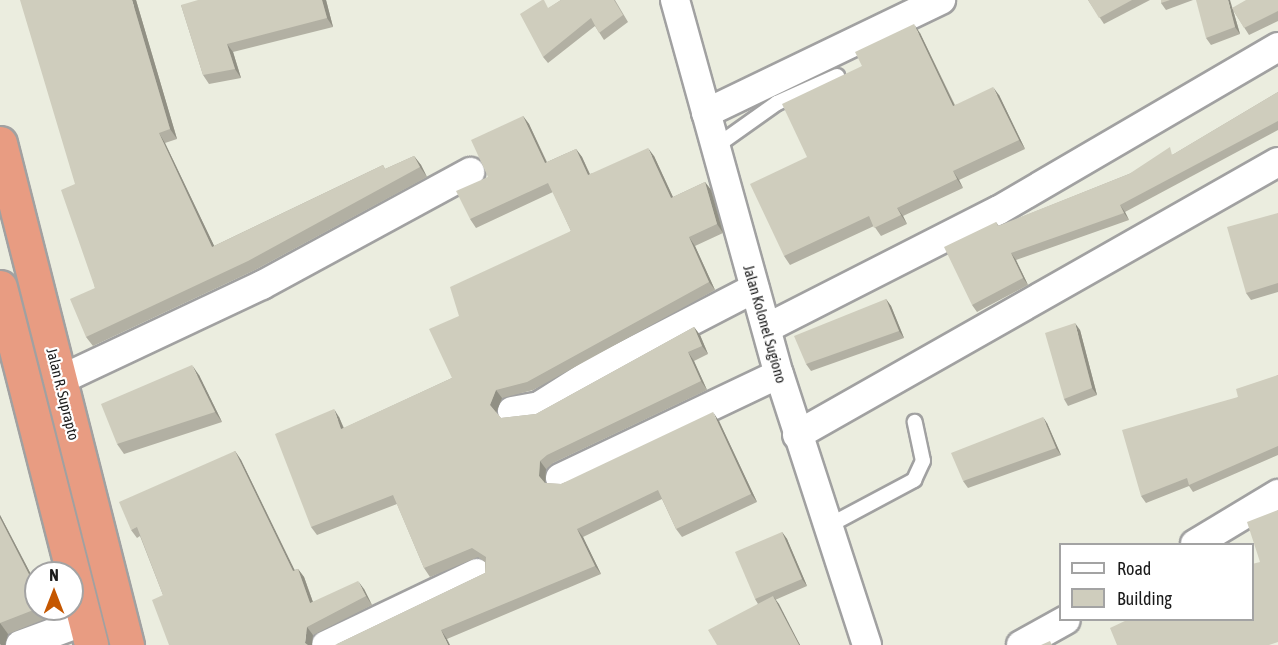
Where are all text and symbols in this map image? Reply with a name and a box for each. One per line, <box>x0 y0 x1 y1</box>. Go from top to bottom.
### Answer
street label: Jalan Kolonel Sugiono <box>740 263 790 385</box>
street label: Jalan R. Suprapto <box>43 346 83 442</box>
legend <box>1059 543 1254 621</box>
text: Road <box>1117 558 1151 579</box>
north arrow <box>24 561 84 621</box>
text: N <box>49 566 59 584</box>
text: Building <box>1117 588 1172 609</box>

